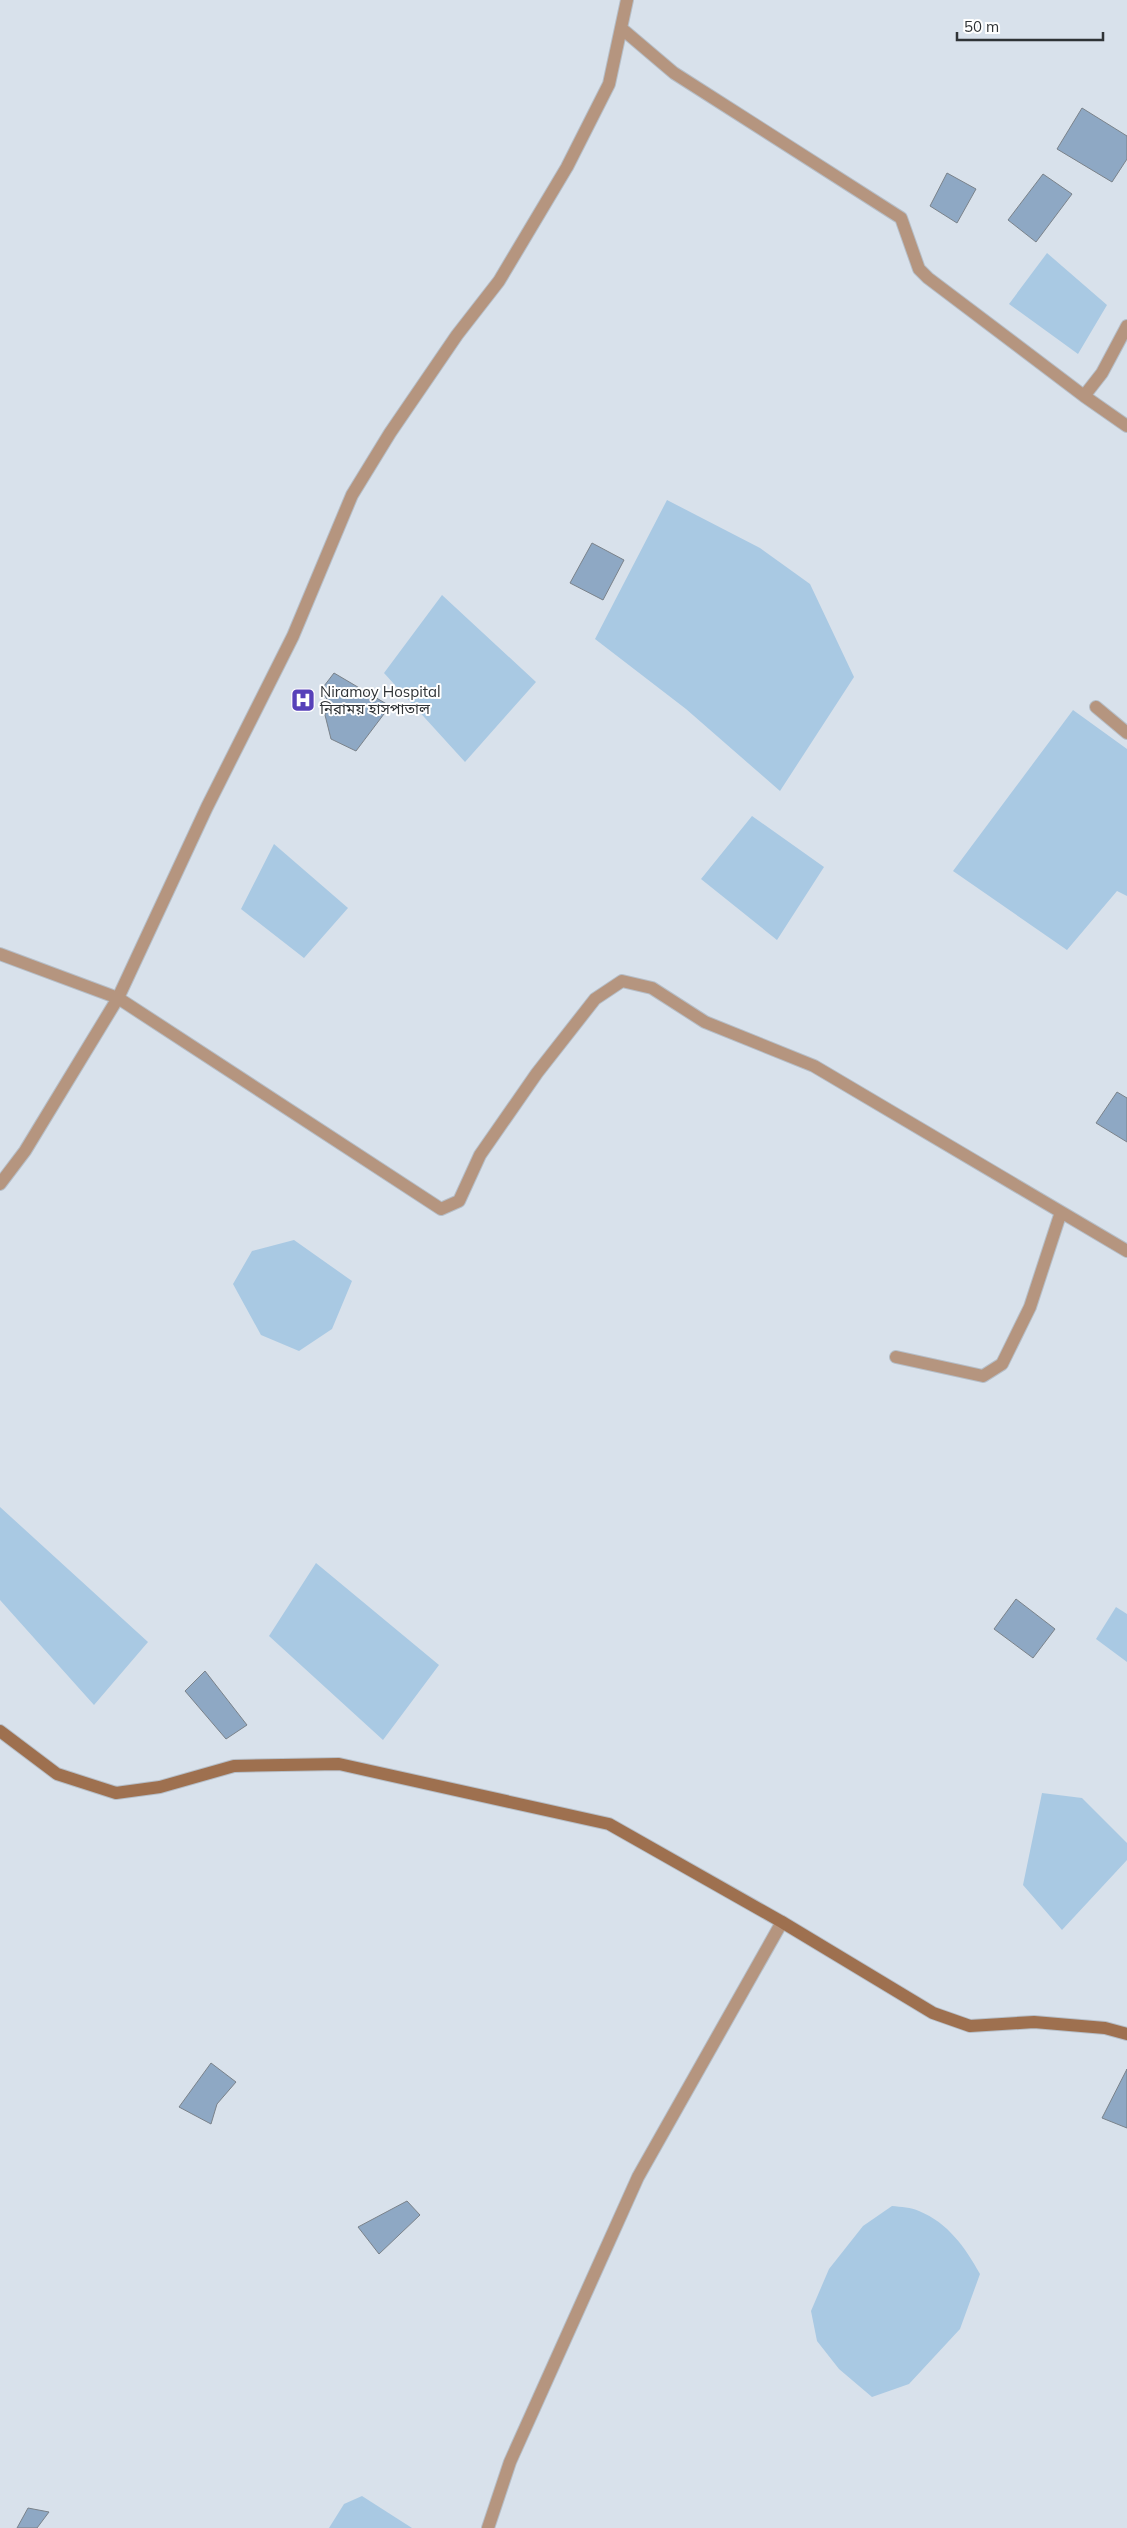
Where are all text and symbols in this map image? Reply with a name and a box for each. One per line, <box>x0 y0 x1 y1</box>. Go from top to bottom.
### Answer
scale bar <box>957 10 1103 42</box>
text: 50 m <box>964 17 999 36</box>
place label: Niramoy Hospital নিরাময় হাসপাতাল <box>319 682 441 718</box>
hospital icon: Niramoy Hospital নিরাময় হাসপাতাল <box>290 687 316 713</box>

